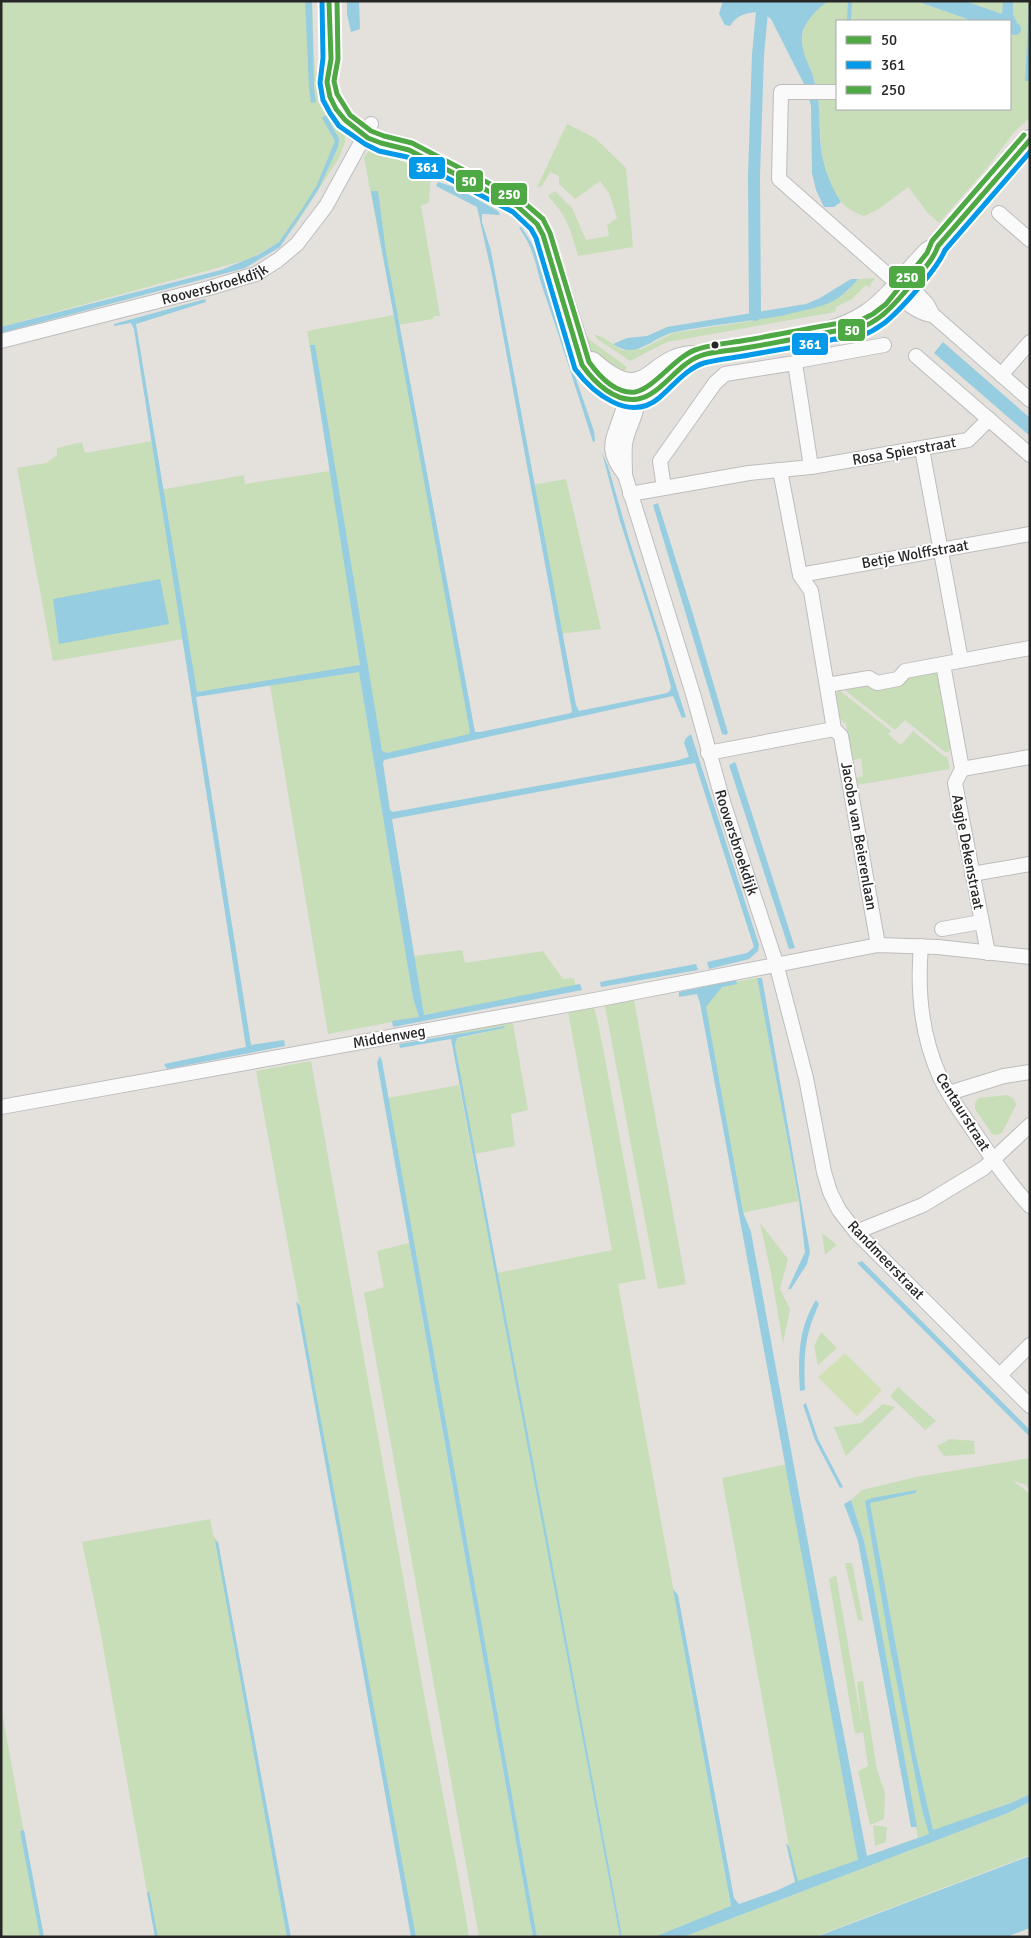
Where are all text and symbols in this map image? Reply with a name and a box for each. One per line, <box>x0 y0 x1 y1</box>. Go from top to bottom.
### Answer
legend <box>836 20 1011 110</box>
text: 50 <box>881 31 897 49</box>
text: 361 <box>881 56 905 74</box>
text: 250 <box>881 81 905 99</box>
line badge: 361 <box>408 156 446 180</box>
text: 361 <box>416 159 439 176</box>
line badge: 50 <box>455 169 484 193</box>
text: 50 <box>461 173 477 190</box>
line badge: 250 <box>490 182 528 206</box>
text: 250 <box>498 186 521 203</box>
street label: Rooversbroekdijk <box>160 260 272 309</box>
line badge: 250 <box>888 265 926 289</box>
text: 250 <box>896 269 919 286</box>
line badge: 50 <box>837 318 866 342</box>
text: 50 <box>844 322 860 339</box>
line badge: 361 <box>791 332 829 356</box>
text: 361 <box>799 336 822 353</box>
unlabelled marker <box>710 340 720 350</box>
street label: Rosa Spierstraat <box>851 433 957 469</box>
street label: Betje Wolffstraat <box>860 536 970 572</box>
street label: Jacoba van Beierenlaan <box>837 760 881 912</box>
street label: Rooversbroekdijk <box>711 788 762 898</box>
street label: Aagje Dekenstraat <box>948 793 988 911</box>
street label: Middenweg <box>351 1022 427 1052</box>
street label: Centaurstraat <box>932 1070 994 1154</box>
street label: Randmeerstraat <box>844 1217 928 1303</box>

